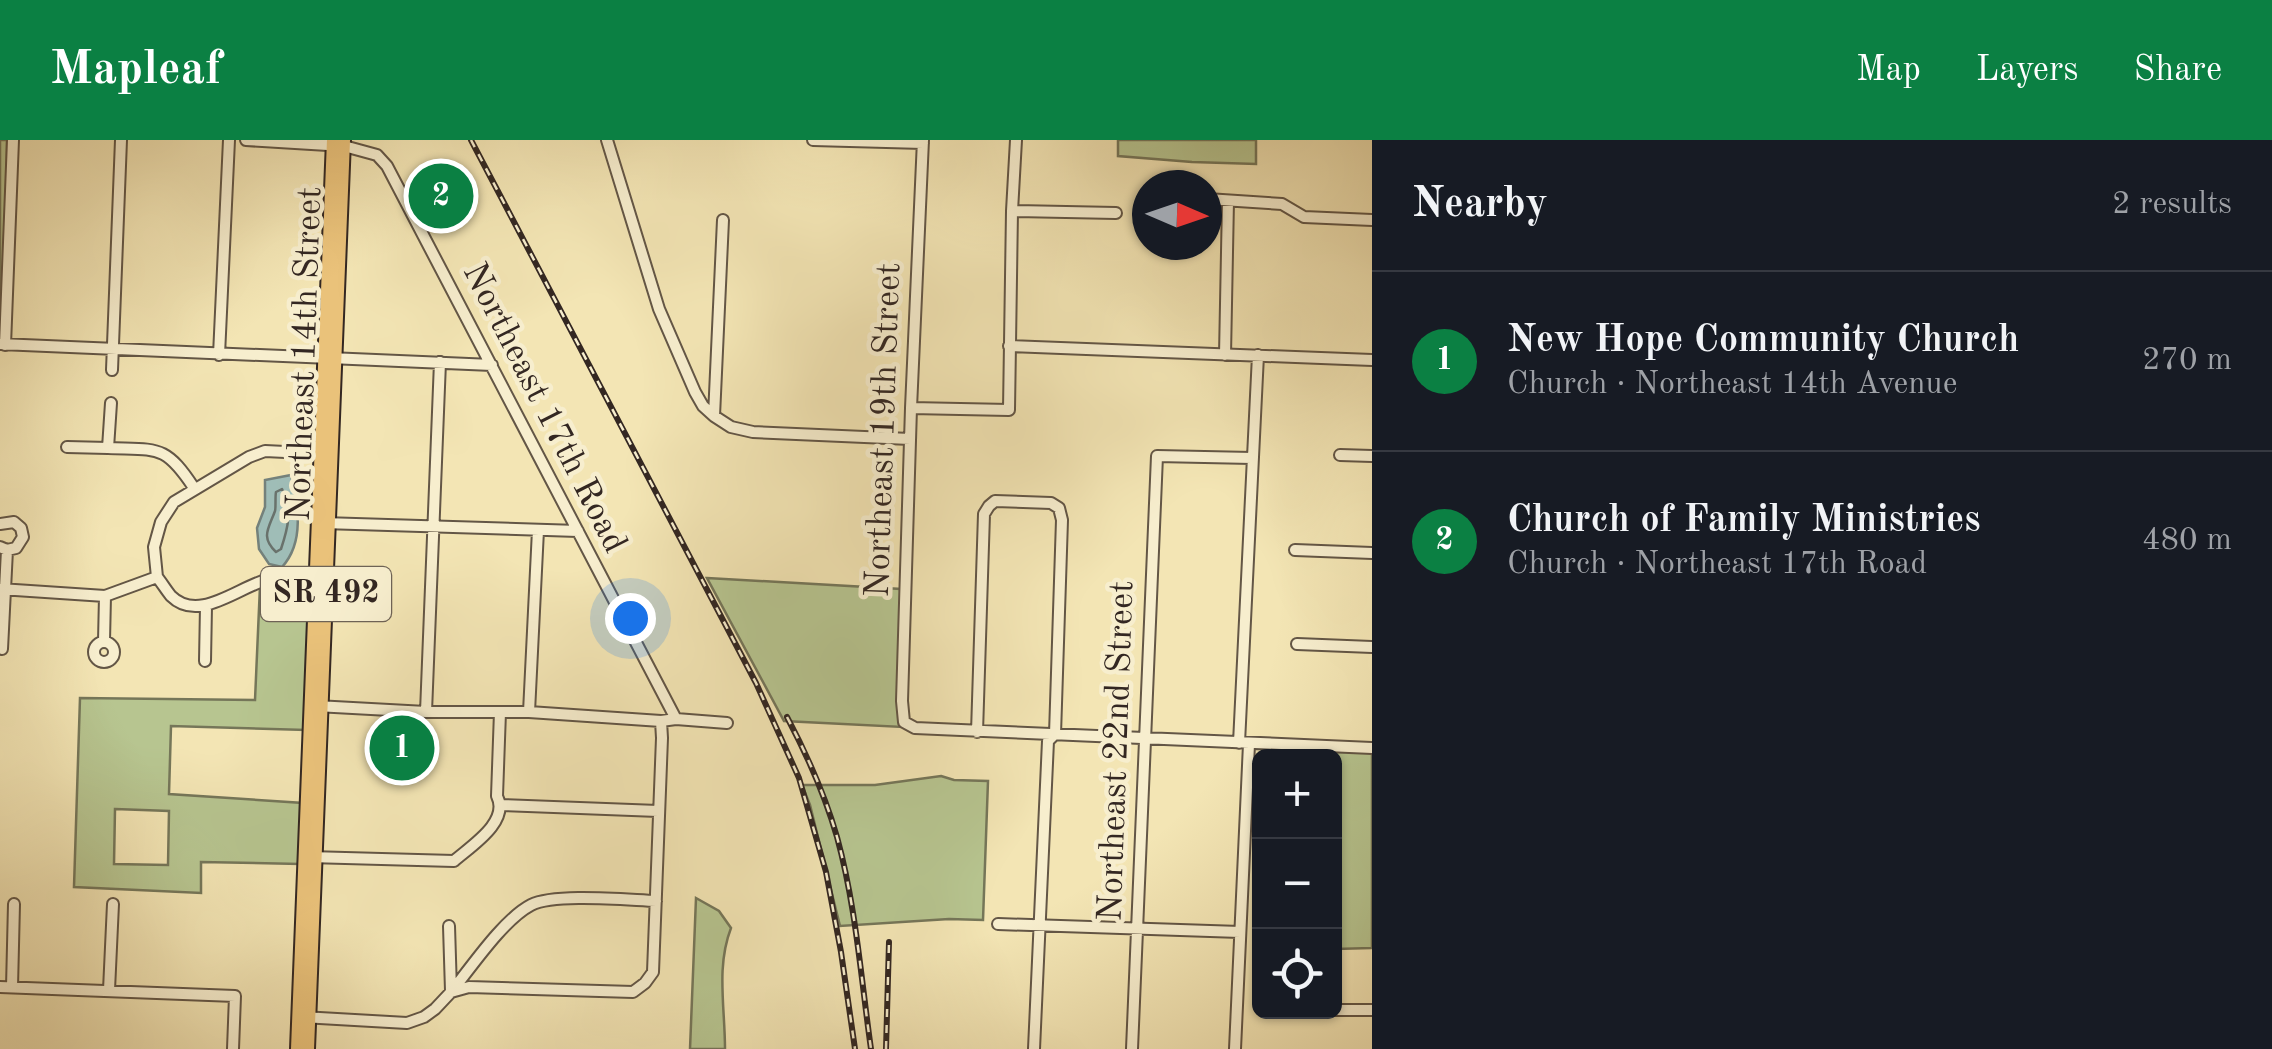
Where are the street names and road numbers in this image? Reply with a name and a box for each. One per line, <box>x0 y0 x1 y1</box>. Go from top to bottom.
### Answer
street label: Northeast 14th Street <box>282 186 328 522</box>
street label: Northeast 17th Road <box>456 257 632 559</box>
street label: Northeast 19th Street <box>861 262 907 598</box>
road number: SR 492 <box>261 567 391 621</box>
street label: Northeast 22nd Street <box>1094 580 1140 922</box>

